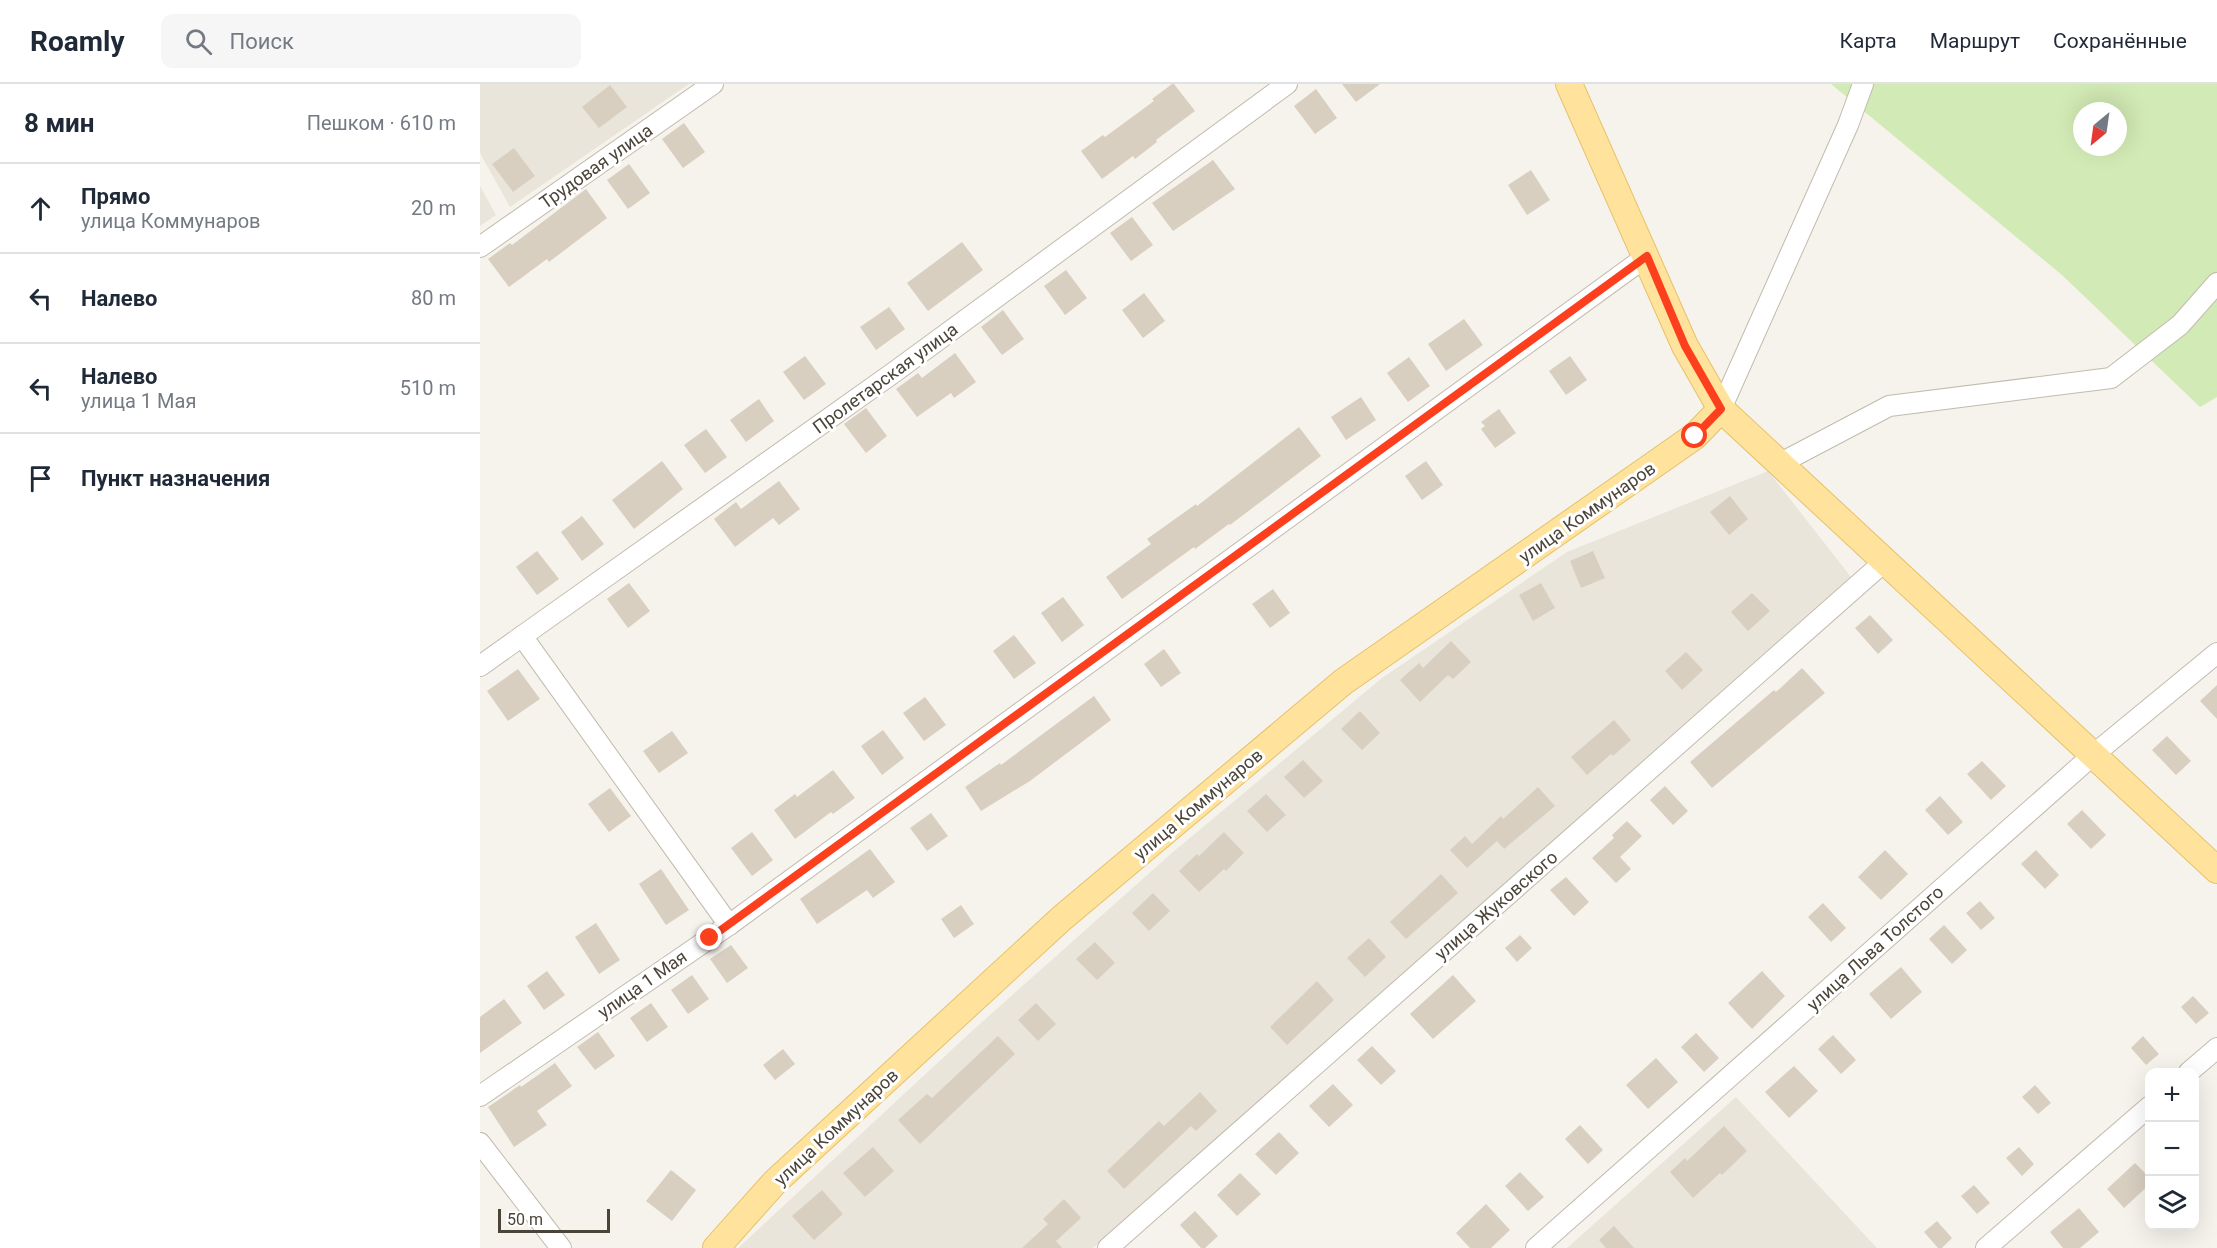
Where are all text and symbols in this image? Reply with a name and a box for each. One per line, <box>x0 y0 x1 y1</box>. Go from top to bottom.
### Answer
search box <box>161 14 581 68</box>
text: Roamly <box>30 25 125 58</box>
icon: search <box>182 25 215 58</box>
text: Поиск <box>230 29 294 54</box>
text: Карта <box>1840 29 1897 53</box>
text: Маршрут <box>1930 29 2020 53</box>
text: Сохранённые <box>2053 29 2187 53</box>
north arrow <box>2073 102 2127 156</box>
text: 8 мин <box>24 108 95 138</box>
text: Пешком · 610 m <box>307 111 456 135</box>
street label: Трудовая улица <box>536 119 656 213</box>
text: Прямо <box>81 184 150 209</box>
icon: ahead <box>24 192 57 225</box>
text: 20 m <box>411 196 456 220</box>
text: улица Коммунаров <box>81 209 260 233</box>
icon: left <box>24 282 57 315</box>
text: Налево <box>81 286 158 311</box>
text: 80 m <box>411 286 456 310</box>
street label: Пролетарская улица <box>808 318 962 438</box>
text: Налево <box>81 364 158 389</box>
icon: left <box>24 372 57 405</box>
text: 510 m <box>400 376 456 400</box>
text: улица 1 Мая <box>81 389 196 413</box>
route start <box>1681 422 1707 448</box>
street label: улица Коммунаров <box>1515 457 1659 567</box>
icon: arrive <box>24 462 57 495</box>
text: Пункт назначения <box>81 466 270 491</box>
street label: улица Коммунаров <box>1129 744 1267 864</box>
street label: улица Жуковского <box>1430 846 1562 964</box>
street label: улица Льва Толстого <box>1802 881 1948 1015</box>
route end <box>696 924 722 950</box>
street label: улица 1 Мая <box>593 946 691 1022</box>
street label: улица Коммунаров <box>770 1064 902 1190</box>
map controls <box>2145 1068 2199 1230</box>
button: + <box>2145 1068 2199 1122</box>
button: − <box>2145 1122 2199 1176</box>
button: layers <box>2145 1176 2199 1230</box>
scale bar <box>498 1206 610 1234</box>
text: 50 m <box>507 1210 543 1229</box>

